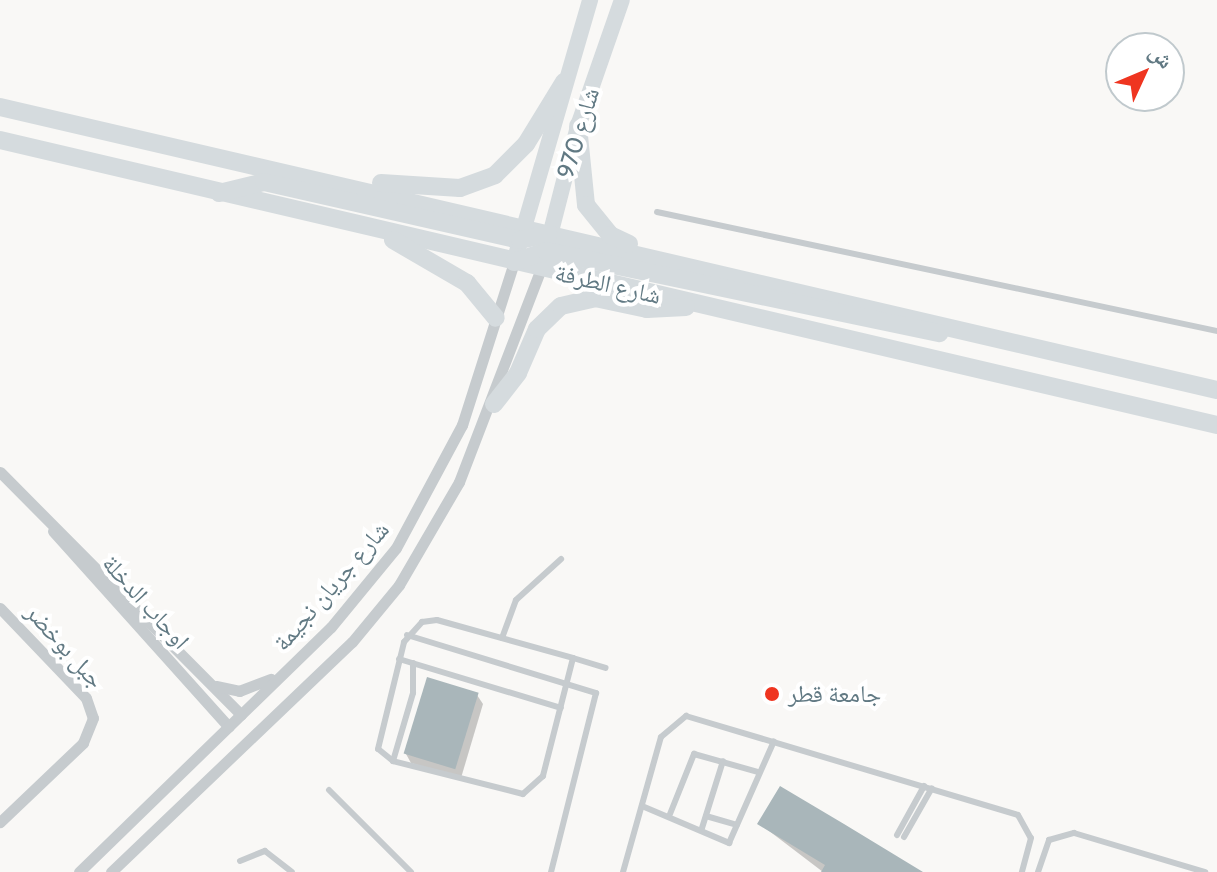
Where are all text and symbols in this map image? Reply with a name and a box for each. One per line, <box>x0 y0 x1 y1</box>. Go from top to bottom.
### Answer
north arrow <box>1105 32 1185 112</box>
text: ش <box>1143 39 1179 74</box>
street label: شارع 970 <box>551 84 605 182</box>
street label: شارع الطرفة <box>552 258 664 310</box>
street label: شارع جريان نجيمة <box>267 516 395 656</box>
street label: اوجاب الدخلة <box>96 549 196 655</box>
street label: جبل بوخضر <box>20 598 110 694</box>
place label: جامعة قطر <box>788 680 881 708</box>
marker: جامعة قطر <box>763 685 781 703</box>

